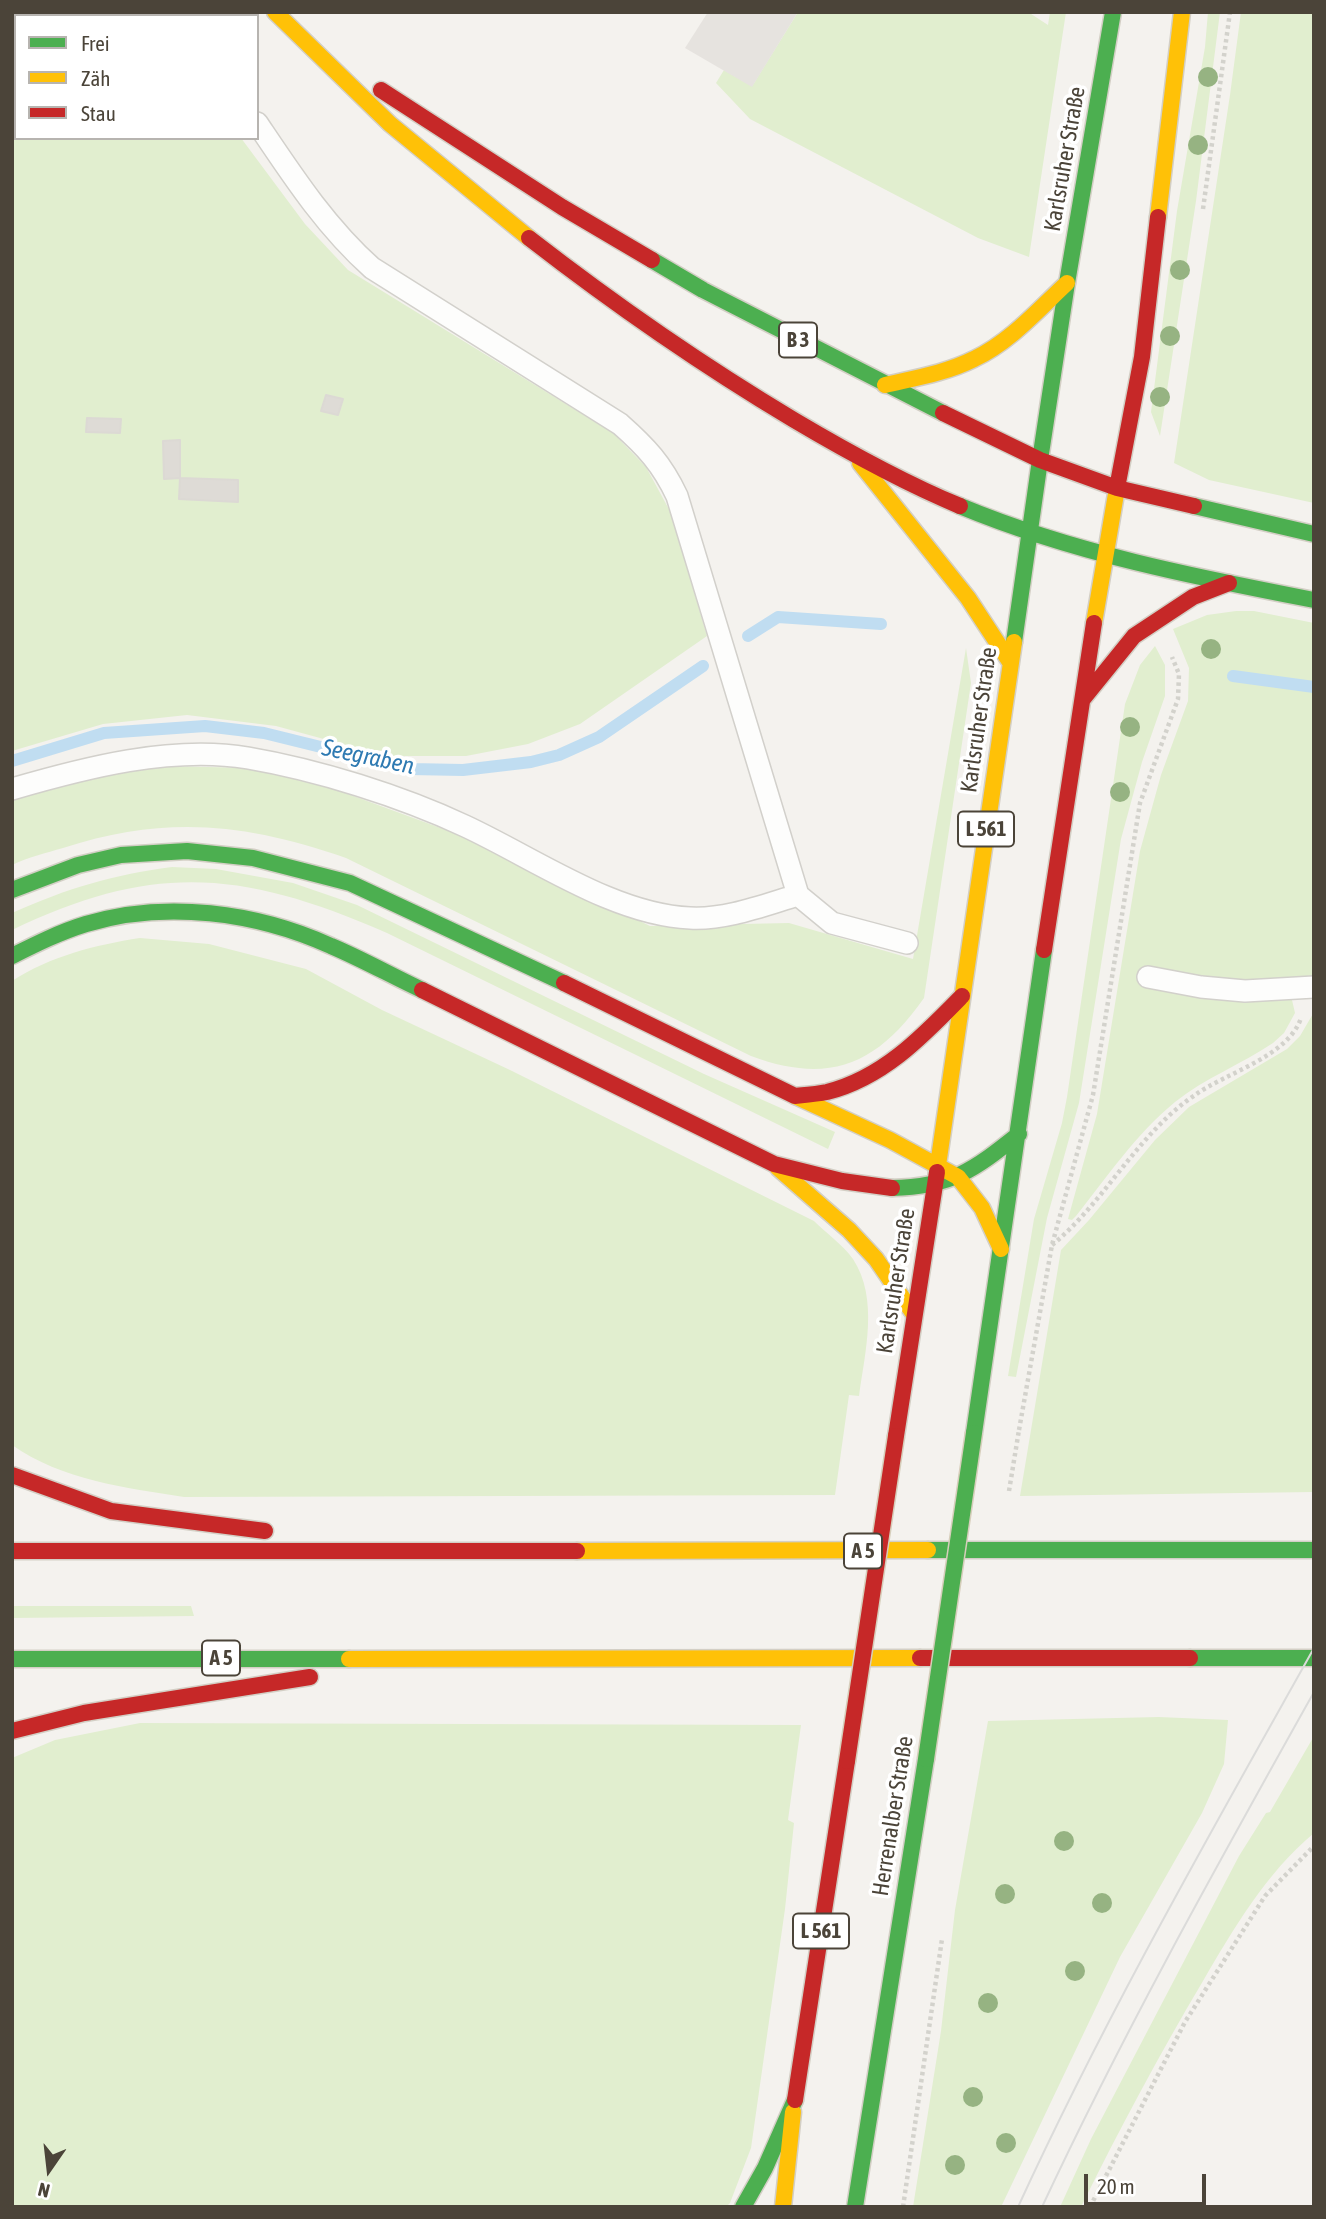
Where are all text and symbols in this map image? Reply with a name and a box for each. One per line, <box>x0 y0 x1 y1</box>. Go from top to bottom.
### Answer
legend <box>14 14 259 140</box>
text: Frei <box>81 31 110 55</box>
text: Zäh <box>81 66 110 90</box>
street label: Karlsruher Straße <box>1039 84 1091 234</box>
text: Stau <box>81 101 116 125</box>
road number: B 3 <box>779 322 817 358</box>
street label: Karlsruher Straße <box>955 646 1003 794</box>
water label: Seegraben <box>319 733 417 781</box>
road number: L 561 <box>958 812 1014 846</box>
street label: Karlsruher Straße <box>871 1206 921 1356</box>
road number: A 5 <box>844 1534 882 1568</box>
road number: A 5 <box>202 1640 240 1676</box>
street label: Herrenalber Straße <box>867 1734 919 1898</box>
road number: L 561 <box>793 1913 849 1948</box>
north arrow <box>14 2135 84 2205</box>
scale bar <box>1088 2160 1210 2204</box>
text: 20 m <box>1097 2174 1135 2198</box>
text: N <box>36 2178 52 2202</box>

